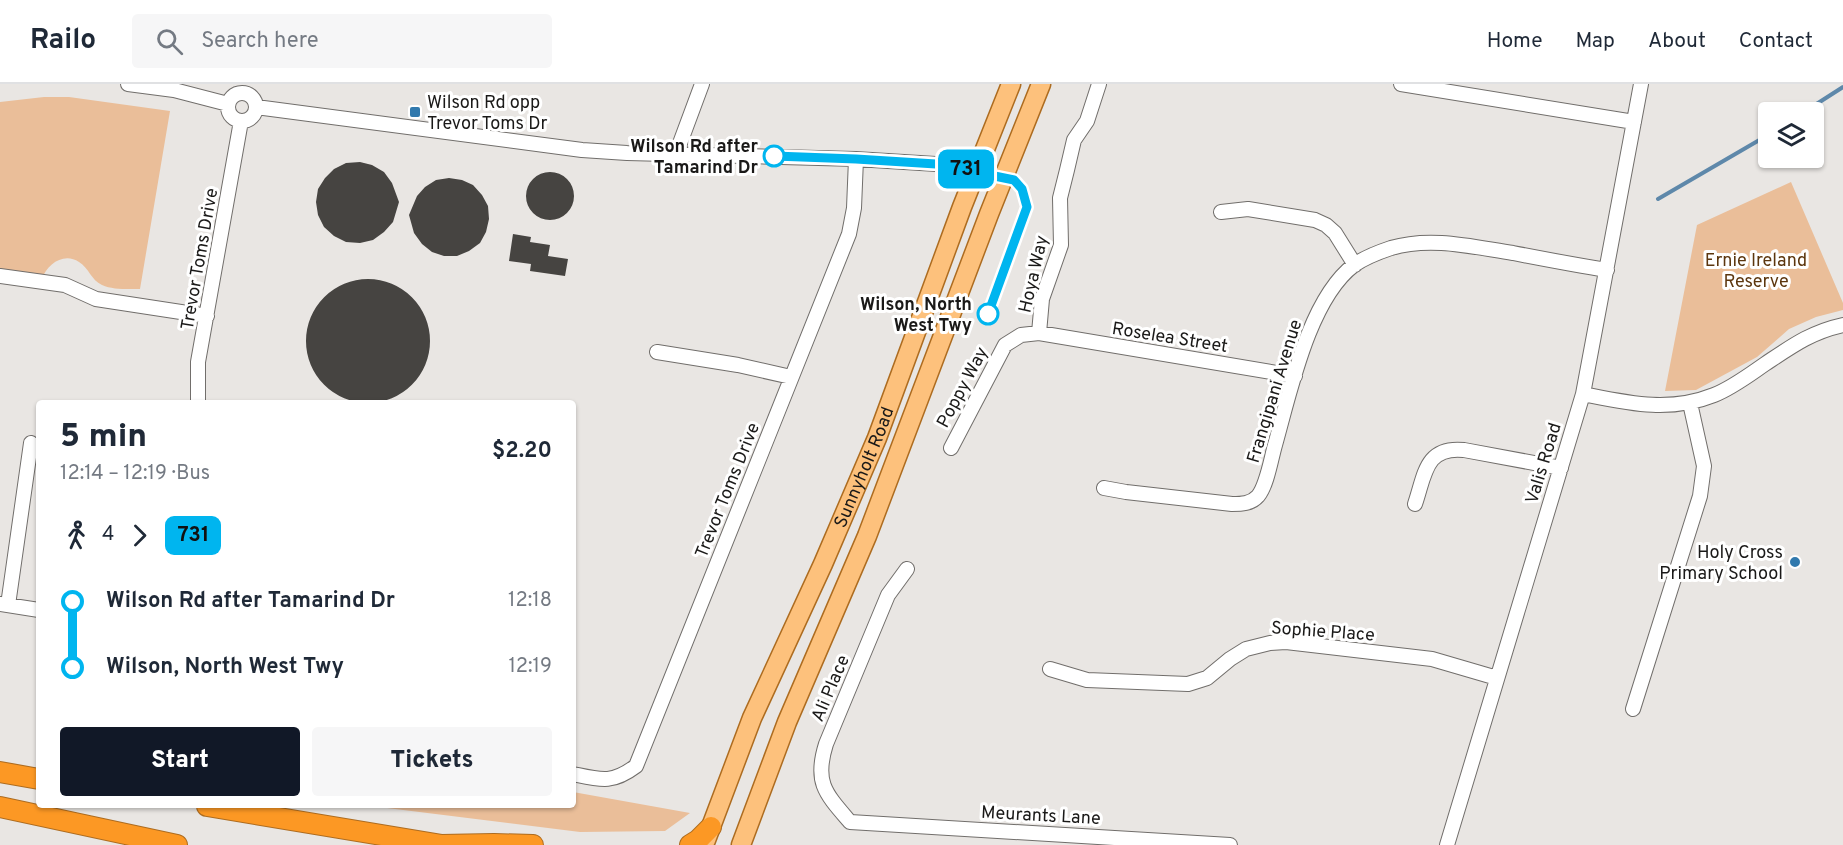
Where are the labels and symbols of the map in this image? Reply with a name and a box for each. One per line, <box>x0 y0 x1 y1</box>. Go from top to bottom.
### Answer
place label: Wilson Rd opp Trevor Toms Dr <box>427 92 547 136</box>
marker: Wilson Rd opp Trevor Toms Dr <box>408 105 422 119</box>
place label: Wilson Rd after Tamarind Dr <box>630 136 759 180</box>
marker: Wilson Rd after Tamarind Dr <box>763 145 785 167</box>
line badge: 731 <box>932 150 1000 188</box>
street label: Trevor Toms Drive <box>177 186 224 332</box>
street label: Hoya Way <box>1014 233 1055 315</box>
park label: Ernie Ireland Reserve <box>1705 250 1807 294</box>
place label: Wilson, North West Twy <box>860 294 972 338</box>
marker: Wilson, North West Twy <box>977 303 999 325</box>
street label: Frangipani Avenue <box>1243 317 1308 466</box>
street label: Roselea Street <box>1110 318 1229 359</box>
street label: Poppy Way <box>932 343 994 432</box>
street label: Sunnyholt Road <box>830 404 900 532</box>
street label: Trevor Toms Drive <box>691 420 766 562</box>
street label: Valis Road <box>1521 420 1568 507</box>
place label: Holy Cross Primary School <box>1659 542 1783 586</box>
marker: Holy Cross Primary School <box>1788 555 1802 569</box>
street label: Sophie Place <box>1270 617 1375 648</box>
street label: Ali Place <box>807 652 856 725</box>
street label: Meurants Lane <box>980 802 1101 831</box>

